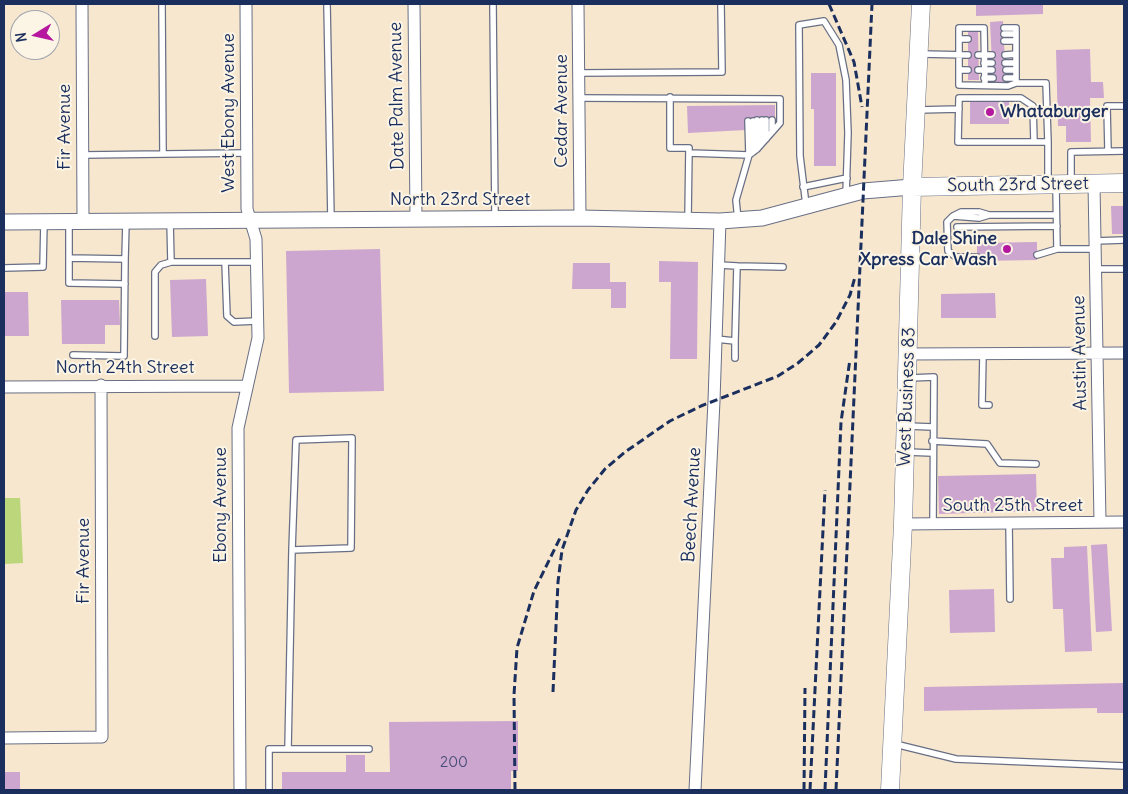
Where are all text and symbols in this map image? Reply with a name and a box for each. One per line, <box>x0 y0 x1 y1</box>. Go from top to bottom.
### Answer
north arrow <box>10 10 60 60</box>
street label: Date Palm Avenue <box>385 22 409 170</box>
text: N <box>12 31 31 43</box>
street label: West Ebony Avenue <box>218 33 240 193</box>
street label: Cedar Avenue <box>551 54 573 168</box>
street label: Fir Avenue <box>54 84 76 170</box>
place label: Whataburger <box>1000 101 1108 123</box>
marker: Whataburger <box>984 106 996 118</box>
street label: South 23rd Street <box>947 173 1089 197</box>
street label: North 23rd Street <box>390 189 530 211</box>
place label: Dale Shine Xpress Car Wash <box>860 228 997 270</box>
marker: Dale Shine Xpress Car Wash <box>1001 243 1013 255</box>
street label: Austin Avenue <box>1068 295 1092 411</box>
street label: West Business 83 <box>894 327 920 467</box>
street label: North 24th Street <box>55 357 195 379</box>
street label: Ebony Avenue <box>210 447 232 563</box>
street label: Beech Avenue <box>678 447 706 563</box>
street label: South 25th Street <box>943 495 1083 517</box>
street label: Fir Avenue <box>73 518 95 604</box>
house number: 200 <box>440 754 468 772</box>

